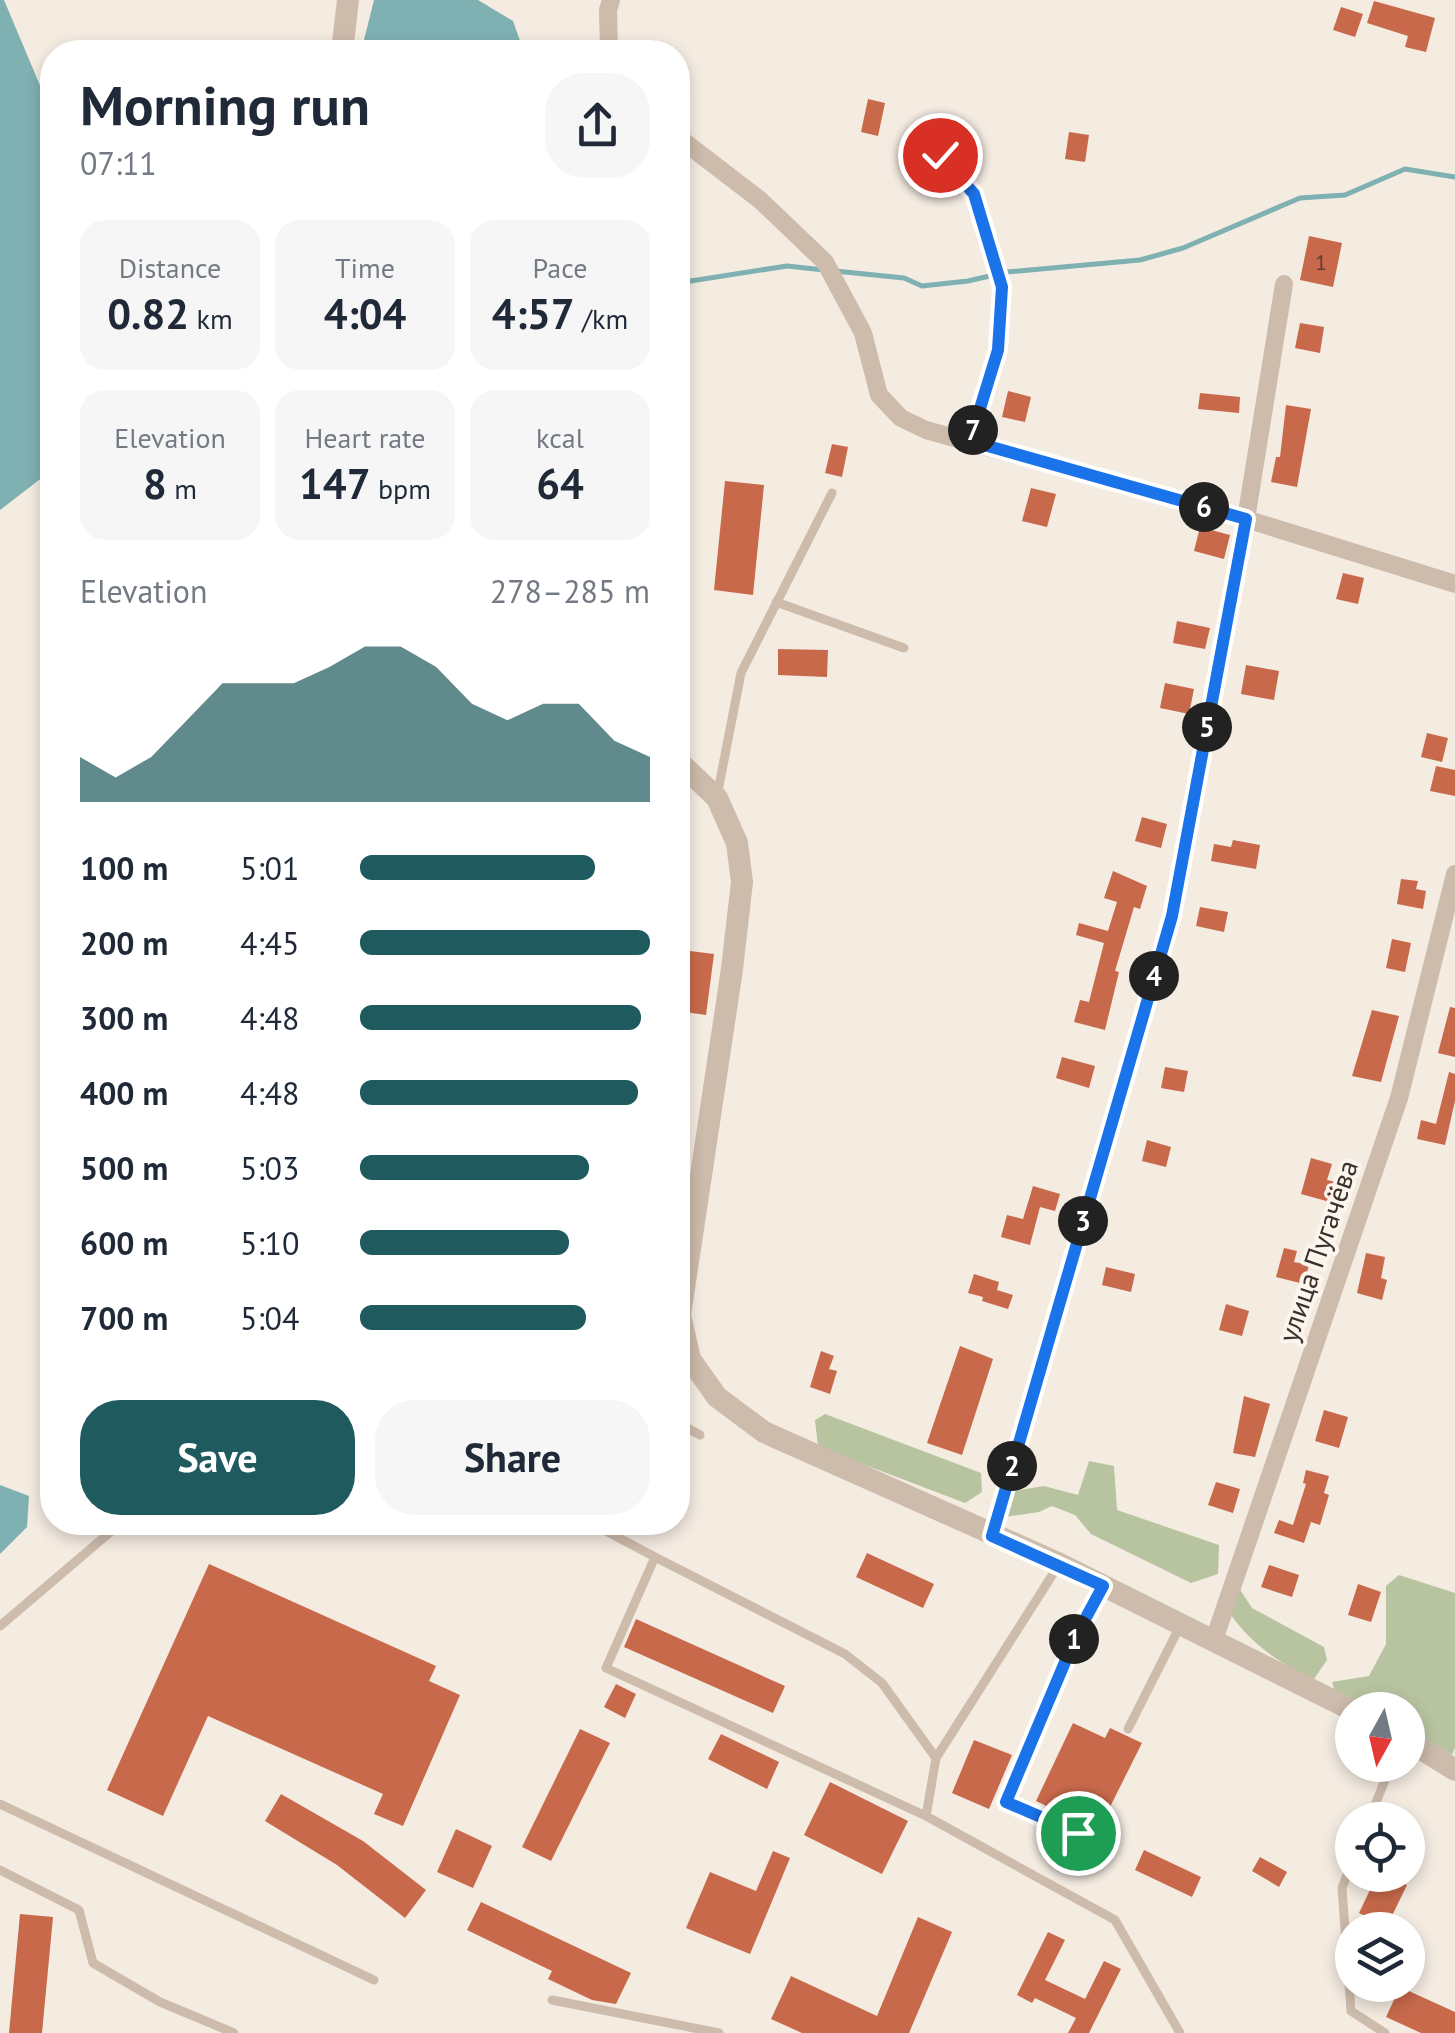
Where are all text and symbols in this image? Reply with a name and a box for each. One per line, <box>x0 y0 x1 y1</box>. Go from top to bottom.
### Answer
text: Morning run <box>80 69 370 140</box>
button: share <box>545 73 650 178</box>
pin <box>898 113 983 198</box>
icon: check <box>913 128 968 183</box>
text: 07:11 <box>80 142 157 184</box>
house number: 1 <box>1315 248 1327 276</box>
text: Distance <box>119 249 221 286</box>
text: Time <box>335 249 395 286</box>
text: Pace <box>533 249 587 286</box>
text: 0.82 <box>107 286 189 341</box>
text: 4:04 <box>324 286 406 341</box>
text: 4:57 <box>492 286 575 341</box>
text: km <box>189 300 233 337</box>
text: /km <box>575 300 628 337</box>
pin: 7 <box>948 405 998 455</box>
text: 7 <box>965 411 981 448</box>
text: Elevation <box>114 419 226 456</box>
text: Heart rate <box>304 419 426 456</box>
text: kcal <box>536 419 584 456</box>
text: 8 <box>143 456 167 511</box>
text: 147 <box>299 456 370 511</box>
text: 64 <box>536 456 584 511</box>
text: m <box>167 470 197 507</box>
text: bpm <box>370 470 431 507</box>
pin: 6 <box>1179 482 1229 532</box>
text: 6 <box>1196 488 1212 525</box>
text: Elevation <box>80 570 207 612</box>
text: 278–285 m <box>490 570 650 612</box>
pin: 5 <box>1182 702 1232 752</box>
text: 5 <box>1199 708 1215 745</box>
text: 100 m <box>80 847 168 889</box>
text: 5:01 <box>240 847 299 889</box>
text: 200 m <box>80 922 168 964</box>
text: 4:45 <box>240 922 299 964</box>
pin: 4 <box>1129 951 1179 1001</box>
text: 4 <box>1146 957 1162 994</box>
text: 300 m <box>80 997 168 1039</box>
text: 4:48 <box>240 997 299 1039</box>
text: 400 m <box>80 1072 168 1114</box>
text: 4:48 <box>240 1072 299 1114</box>
text: 500 m <box>80 1147 168 1189</box>
text: 5:03 <box>240 1147 299 1189</box>
street label: улица Пугачёва <box>1269 1155 1366 1347</box>
pin: 3 <box>1058 1196 1108 1246</box>
text: 3 <box>1075 1202 1091 1239</box>
text: 600 m <box>80 1222 168 1264</box>
text: 5:10 <box>240 1222 299 1264</box>
text: 700 m <box>80 1297 168 1339</box>
text: 5:04 <box>240 1297 299 1339</box>
button: Save <box>80 1400 355 1515</box>
button: Share <box>375 1400 650 1515</box>
pin: 2 <box>987 1441 1037 1491</box>
text: 2 <box>1004 1447 1020 1484</box>
pin: 1 <box>1049 1614 1099 1664</box>
text: 1 <box>1066 1620 1082 1657</box>
north arrow <box>1335 1692 1425 1782</box>
map controls <box>1335 1692 1425 2002</box>
pin <box>1036 1791 1121 1876</box>
button: locate <box>1335 1802 1425 1892</box>
icon: arrive <box>1051 1806 1106 1861</box>
button: layers <box>1335 1912 1425 2002</box>

